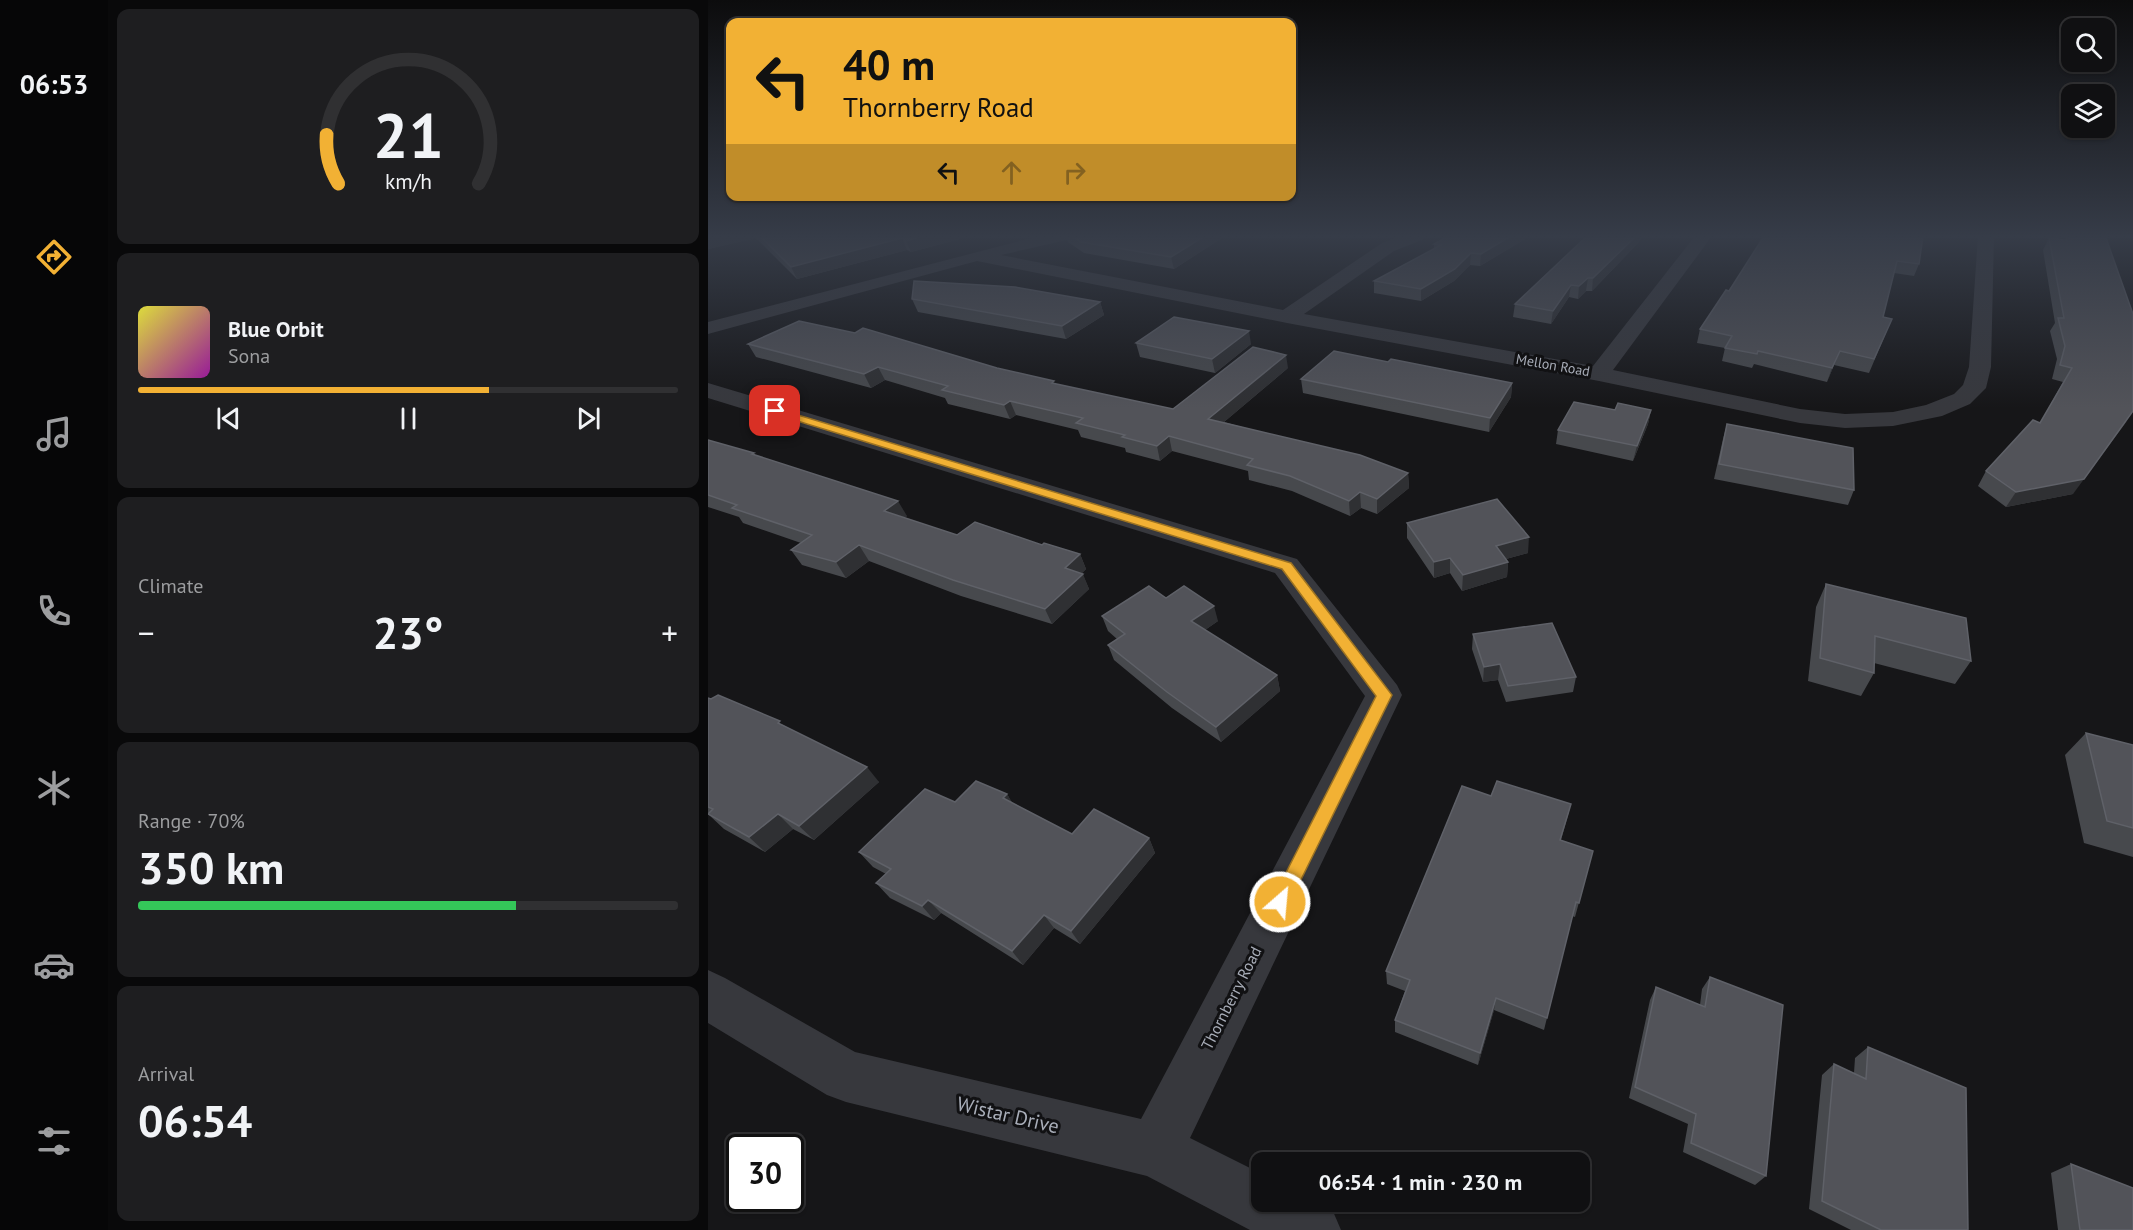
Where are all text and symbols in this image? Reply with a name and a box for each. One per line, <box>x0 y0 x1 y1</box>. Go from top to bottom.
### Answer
map controls <box>2061 18 2115 138</box>
button: search <box>2061 18 2115 72</box>
text: 40 m <box>843 37 935 92</box>
icon: left <box>744 42 822 120</box>
text: 06:53 <box>20 67 88 101</box>
button: layers <box>2061 84 2115 138</box>
text: Thornberry Road <box>843 90 1034 124</box>
text: 21 <box>373 94 443 175</box>
icon: left <box>932 156 965 189</box>
icon: ahead <box>995 156 1028 189</box>
icon: right <box>1058 156 1091 189</box>
text: km/h <box>384 167 431 195</box>
icon: directions <box>33 236 75 278</box>
text: Blue Orbit <box>228 315 324 343</box>
text: Sona <box>228 343 270 369</box>
street label: Mellon Road <box>1515 350 1591 380</box>
pin <box>749 385 800 436</box>
icon: arrive <box>758 394 791 427</box>
icon: previous <box>212 402 245 435</box>
icon: pause <box>392 402 425 435</box>
icon: next <box>572 402 605 435</box>
icon: music <box>33 413 75 455</box>
text: Climate <box>138 573 204 599</box>
icon: phone <box>33 590 75 632</box>
text: 23° <box>373 603 443 661</box>
text: − <box>138 611 155 654</box>
text: + <box>661 611 678 654</box>
icon: climate <box>33 767 75 809</box>
text: Range · 70% <box>138 808 245 834</box>
text: 350 km <box>138 838 284 896</box>
position arrow <box>1248 870 1312 934</box>
street label: Thornberry Road <box>1196 943 1266 1053</box>
icon: car <box>33 944 75 986</box>
text: Arrival <box>138 1061 194 1087</box>
text: 06:54 <box>138 1091 252 1149</box>
street label: Wistar Drive <box>954 1091 1062 1139</box>
icon: filters <box>33 1120 75 1162</box>
speed limit sign: 30 <box>726 1134 804 1212</box>
text: 06:54 · 1 min · 230 m <box>1319 1168 1522 1196</box>

